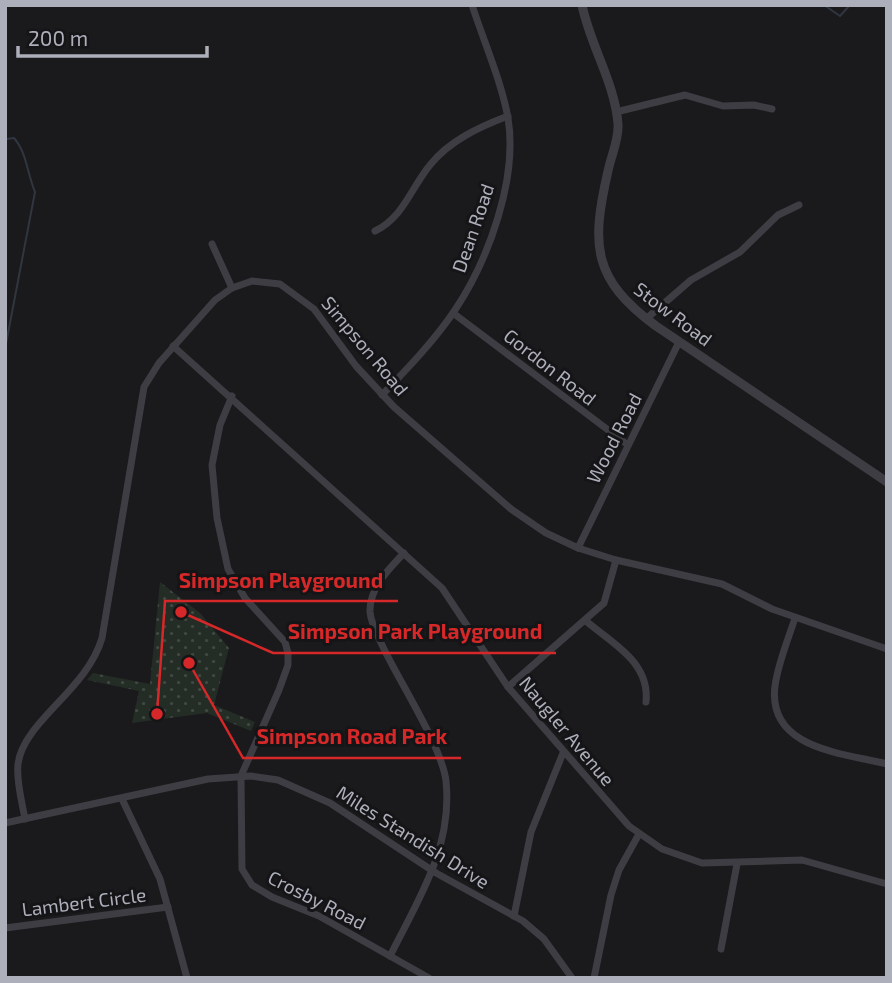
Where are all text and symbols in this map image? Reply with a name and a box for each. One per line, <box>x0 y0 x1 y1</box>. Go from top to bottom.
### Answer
scale bar <box>18 14 206 58</box>
text: 200 m <box>28 25 88 50</box>
street label: Dean Road <box>447 180 498 275</box>
street label: Stow Road <box>630 277 717 350</box>
street label: Simpson Road <box>317 291 414 400</box>
street label: Gordon Road <box>500 323 601 410</box>
street label: Wood Road <box>581 389 646 487</box>
callout: Simpson Playground <box>165 559 398 601</box>
text: Simpson Playground <box>179 567 383 593</box>
callout: Simpson Park Playground <box>273 611 556 653</box>
text: Simpson Park Playground <box>288 618 542 644</box>
street label: Naugler Avenue <box>515 671 620 790</box>
callout: Simpson Road Park <box>243 716 461 758</box>
text: Simpson Road Park <box>257 723 447 748</box>
street label: Miles Standish Drive <box>333 780 494 893</box>
street label: Crosby Road <box>264 865 370 934</box>
street label: Lambert Circle <box>20 882 147 921</box>

